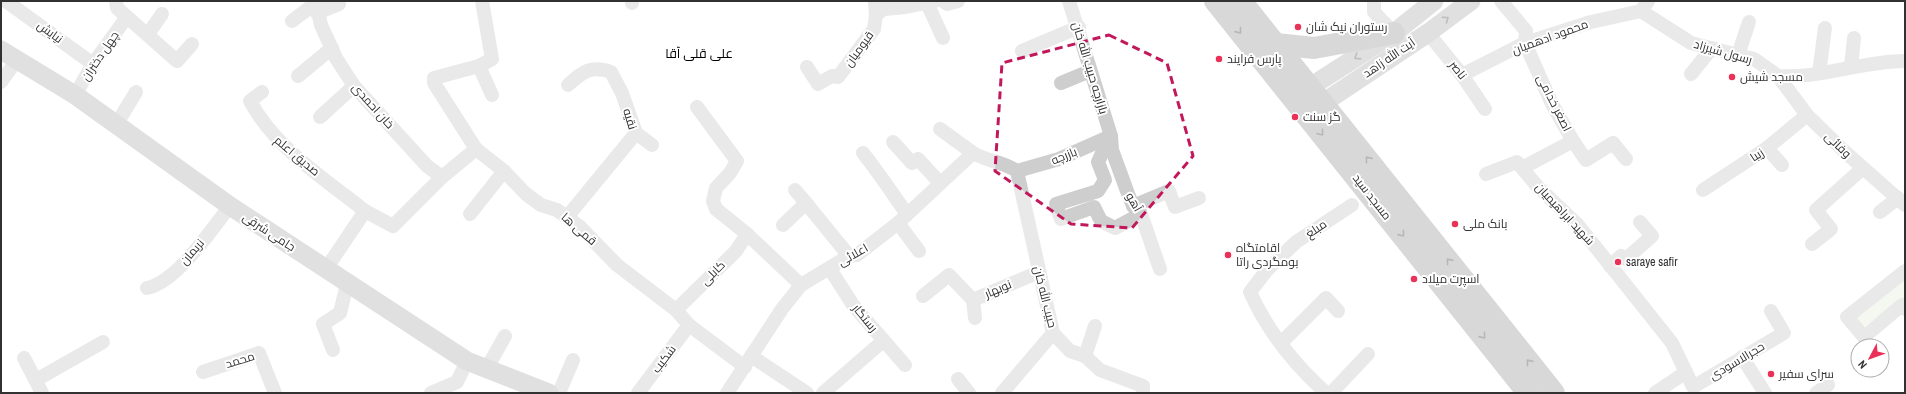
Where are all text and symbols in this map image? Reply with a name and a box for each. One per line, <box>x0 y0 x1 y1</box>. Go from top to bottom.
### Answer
street label: محمود ادهمیان <box>1510 16 1590 58</box>
street label: نیایش <box>34 17 66 47</box>
one-way arrow <box>1442 17 1449 24</box>
place label: رستوران نیک شان <box>1306 19 1387 35</box>
street label: بازارچه حبیب الله خان <box>1067 20 1112 116</box>
marker: رستوران نیک شان <box>1293 22 1303 32</box>
one-way arrow <box>1235 27 1242 34</box>
street label: چهل دختران <box>78 28 123 84</box>
street label: قیومیان <box>841 28 877 70</box>
street label: آیت الله زاهد <box>1360 34 1419 81</box>
street label: رسول شیرزاد <box>1692 36 1754 68</box>
district label: علی قلی آقا <box>665 45 733 62</box>
place label: پارس فرایند <box>1227 51 1282 68</box>
one-way arrow <box>1354 52 1361 60</box>
marker: پارس فرایند <box>1214 54 1224 64</box>
street label: ناصر <box>1445 56 1470 83</box>
place label: مسجد شیش <box>1740 69 1803 85</box>
street label: اصغر خدامی <box>1533 72 1575 134</box>
marker: مسجد شیش <box>1727 72 1737 82</box>
street label: خان احمدی <box>348 80 398 132</box>
street label: نقیه <box>619 106 641 132</box>
place label: گز سنت <box>1303 109 1341 125</box>
marker: گز سنت <box>1290 112 1300 122</box>
one-way arrow <box>1316 128 1323 135</box>
street label: وفائی <box>1821 128 1855 162</box>
street label: صدیق اعلم <box>271 132 323 180</box>
street label: بازرچه <box>1049 144 1080 169</box>
street label: زیبا <box>1747 145 1767 165</box>
one-way arrow <box>1365 157 1372 164</box>
street label: مسجد سید <box>1349 171 1395 223</box>
street label: شهید ابراهیمیان <box>1532 179 1598 249</box>
street label: آهو <box>1122 189 1146 215</box>
street label: جامی شرقی <box>239 209 299 255</box>
street label: قمی ها <box>558 209 600 249</box>
street label: مبلغ <box>1302 216 1330 242</box>
place label: بانک ملی <box>1463 216 1507 232</box>
marker: بانک ملی <box>1450 219 1460 229</box>
one-way arrow <box>1397 230 1404 237</box>
street label: نریمان <box>176 236 208 268</box>
street label: اعلائی <box>835 240 871 270</box>
place label: اقامتگاه بومگردی راتا <box>1236 240 1298 270</box>
marker: اقامتگاه بومگردی راتا <box>1223 250 1233 260</box>
place label: saraye safir <box>1626 254 1678 270</box>
street label: کابلی <box>697 257 729 289</box>
marker: saraye safir <box>1613 257 1623 267</box>
one-way arrow <box>1446 258 1453 265</box>
street label: حبیب الله خان <box>1030 264 1060 330</box>
place label: اسپرت میلاد <box>1422 271 1480 288</box>
marker: اسپرت میلاد <box>1409 274 1419 284</box>
street label: نوبهار <box>981 276 1014 302</box>
street label: رستگار <box>848 300 881 335</box>
one-way arrow <box>1478 332 1485 339</box>
street label: حجرالاسودی <box>1706 338 1768 384</box>
north arrow <box>1850 338 1890 378</box>
street label: شکیب <box>648 342 680 376</box>
street label: محمد <box>224 348 256 372</box>
text: N <box>1855 358 1870 372</box>
one-way arrow <box>1527 360 1534 367</box>
place label: سرای سفیر <box>1778 366 1834 382</box>
marker: سرای سفیر <box>1766 369 1776 379</box>

